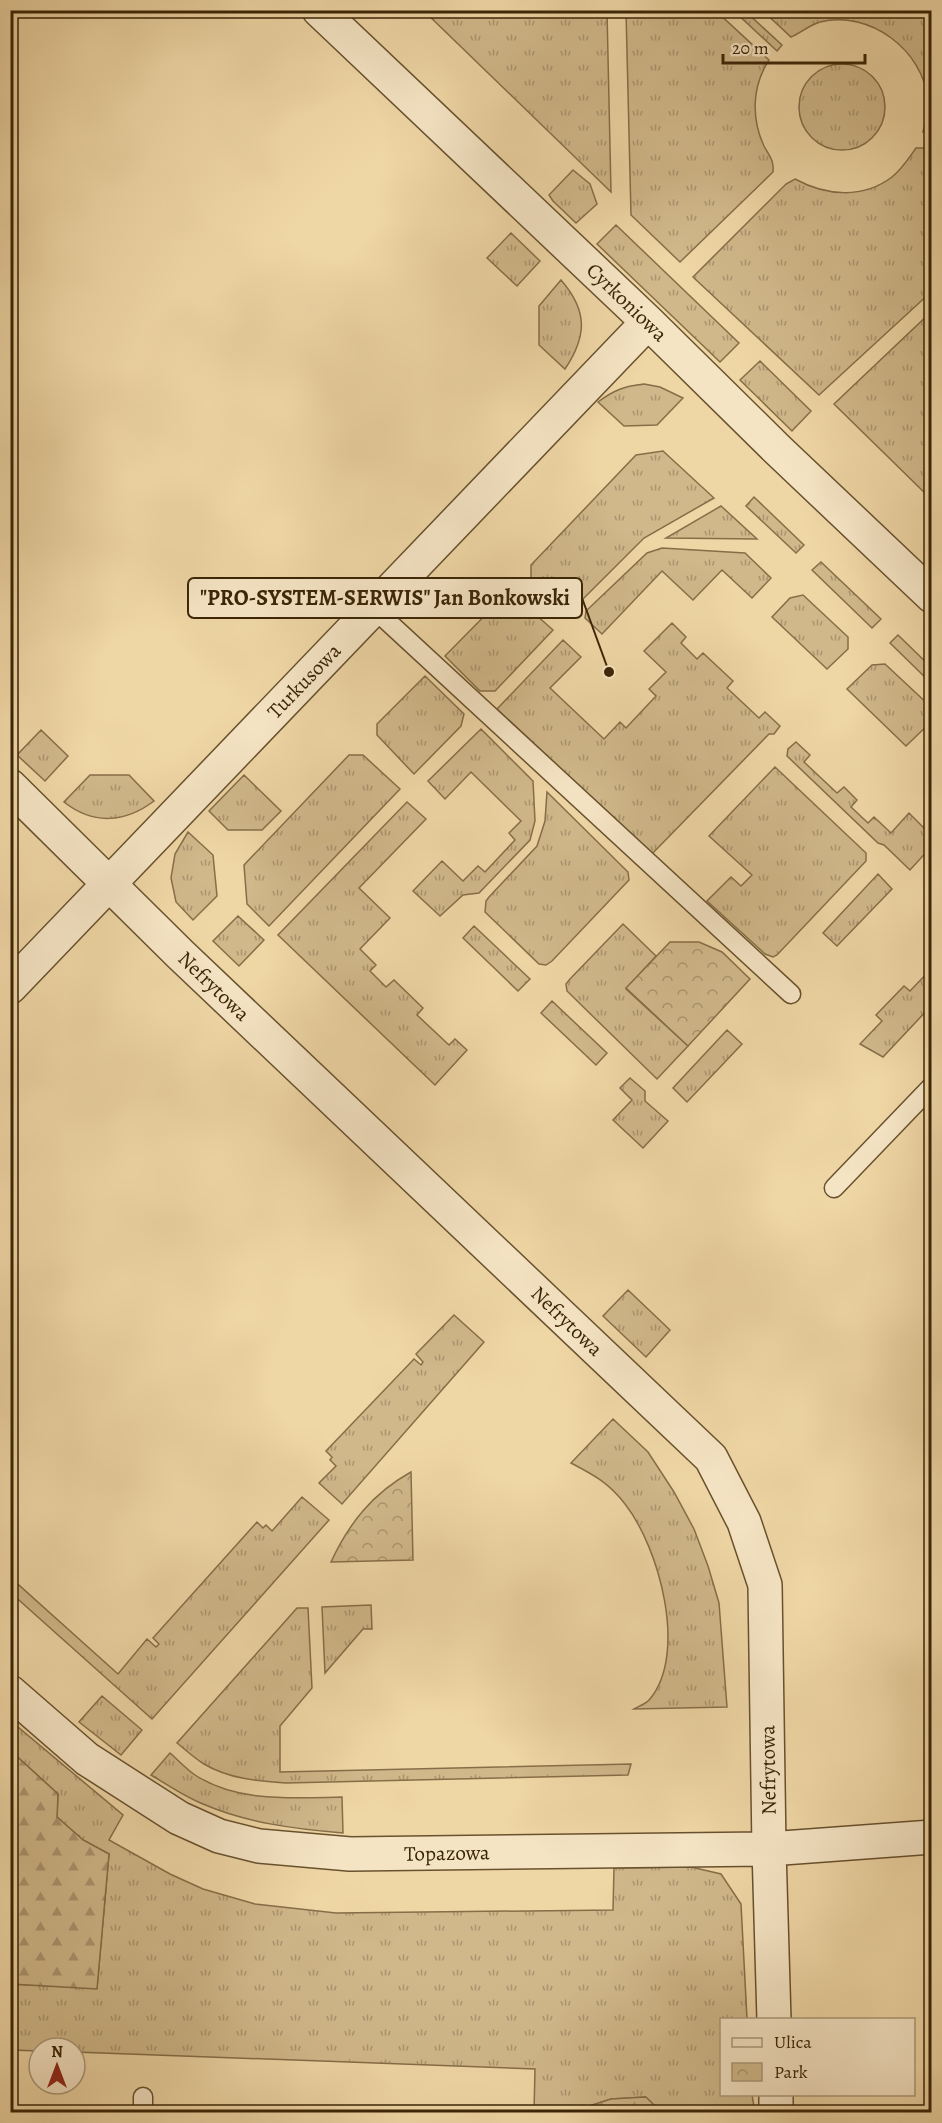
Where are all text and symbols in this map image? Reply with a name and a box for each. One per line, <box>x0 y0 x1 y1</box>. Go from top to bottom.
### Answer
scale bar <box>723 27 866 65</box>
text: 20 m <box>732 36 769 60</box>
street label: Cyrkoniowa <box>580 256 674 348</box>
callout: "PRO-SYSTEM-SERWIS" Jan Bonkowski <box>188 578 582 618</box>
text: "PRO-SYSTEM-SERWIS" Jan Bonkowski <box>200 583 570 613</box>
street label: Turkusowa <box>261 637 347 725</box>
street label: Nefrytowa <box>172 945 256 1027</box>
street label: Nefrytowa <box>525 1280 609 1362</box>
street label: Nefrytowa <box>753 1725 783 1815</box>
street label: Topazowa <box>404 1838 490 1868</box>
legend <box>720 2018 915 2096</box>
text: Ulica <box>774 2030 812 2054</box>
north arrow <box>27 2036 87 2096</box>
text: N <box>51 2041 63 2063</box>
text: Park <box>774 2060 808 2084</box>

